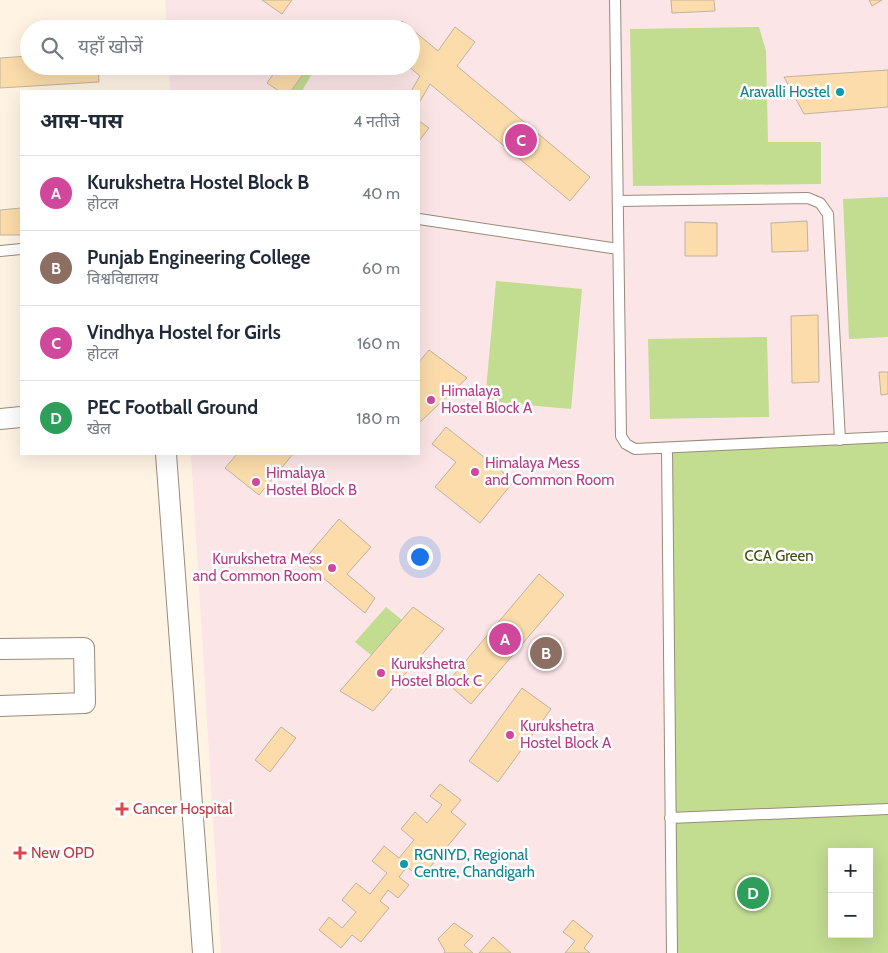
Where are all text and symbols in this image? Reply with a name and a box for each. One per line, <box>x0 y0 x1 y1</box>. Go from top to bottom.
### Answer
search box <box>20 20 420 75</box>
icon: search <box>38 34 66 62</box>
text: यहाँ खोजें <box>78 35 143 58</box>
place label: Aravalli Hostel <box>740 83 830 101</box>
marker: Aravalli Hostel <box>834 86 846 98</box>
text: आस-पास <box>40 108 123 133</box>
text: 4 नतीजे <box>353 112 400 131</box>
pin: C <box>505 121 537 159</box>
text: Kurukshetra Hostel Block B <box>87 171 309 194</box>
text: A <box>51 184 61 203</box>
text: 40 m <box>362 184 400 203</box>
text: होटल <box>87 194 119 213</box>
text: Punjab Engineering College <box>87 246 310 269</box>
text: B <box>51 259 61 278</box>
text: 60 m <box>362 259 400 278</box>
text: विश्वविद्यालय <box>87 269 158 288</box>
text: Vindhya Hostel for Girls <box>87 321 281 344</box>
text: C <box>51 334 61 353</box>
text: 160 m <box>357 334 400 353</box>
text: होटल <box>87 344 119 363</box>
place label: Himalaya Hostel Block A <box>441 382 533 417</box>
marker: Himalaya Hostel Block A <box>425 394 437 406</box>
text: PEC Football Ground <box>87 396 258 419</box>
text: D <box>50 409 62 428</box>
text: 180 m <box>356 409 400 428</box>
text: खेल <box>87 419 111 438</box>
place label: Himalaya Mess and Common Room <box>485 454 614 489</box>
place label: Himalaya Hostel Block B <box>266 464 357 499</box>
marker: Himalaya Mess and Common Room <box>469 466 481 478</box>
marker: Himalaya Hostel Block B <box>250 476 262 488</box>
your location <box>407 544 433 570</box>
park label: CCA Green <box>744 547 814 565</box>
place label: Kurukshetra Mess and Common Room <box>193 550 322 585</box>
marker: Kurukshetra Mess and Common Room <box>326 562 338 574</box>
pin: A <box>489 620 521 658</box>
pin: B <box>530 634 562 672</box>
place label: Kurukshetra Hostel Block C <box>391 655 482 690</box>
marker: Kurukshetra Hostel Block C <box>375 667 387 679</box>
place label: Kurukshetra Hostel Block A <box>520 717 612 752</box>
marker: Kurukshetra Hostel Block A <box>504 729 516 741</box>
place label: Cancer Hospital <box>133 800 233 818</box>
marker: Cancer Hospital <box>115 802 129 816</box>
place label: New OPD <box>31 844 94 862</box>
marker: New OPD <box>13 846 27 860</box>
place label: RGNIYD, Regional Centre, Chandigarh <box>414 846 535 881</box>
map controls <box>828 848 873 938</box>
button: + <box>828 848 873 893</box>
marker: RGNIYD, Regional Centre, Chandigarh <box>398 858 410 870</box>
pin: D <box>737 874 769 912</box>
button: − <box>828 893 873 938</box>

